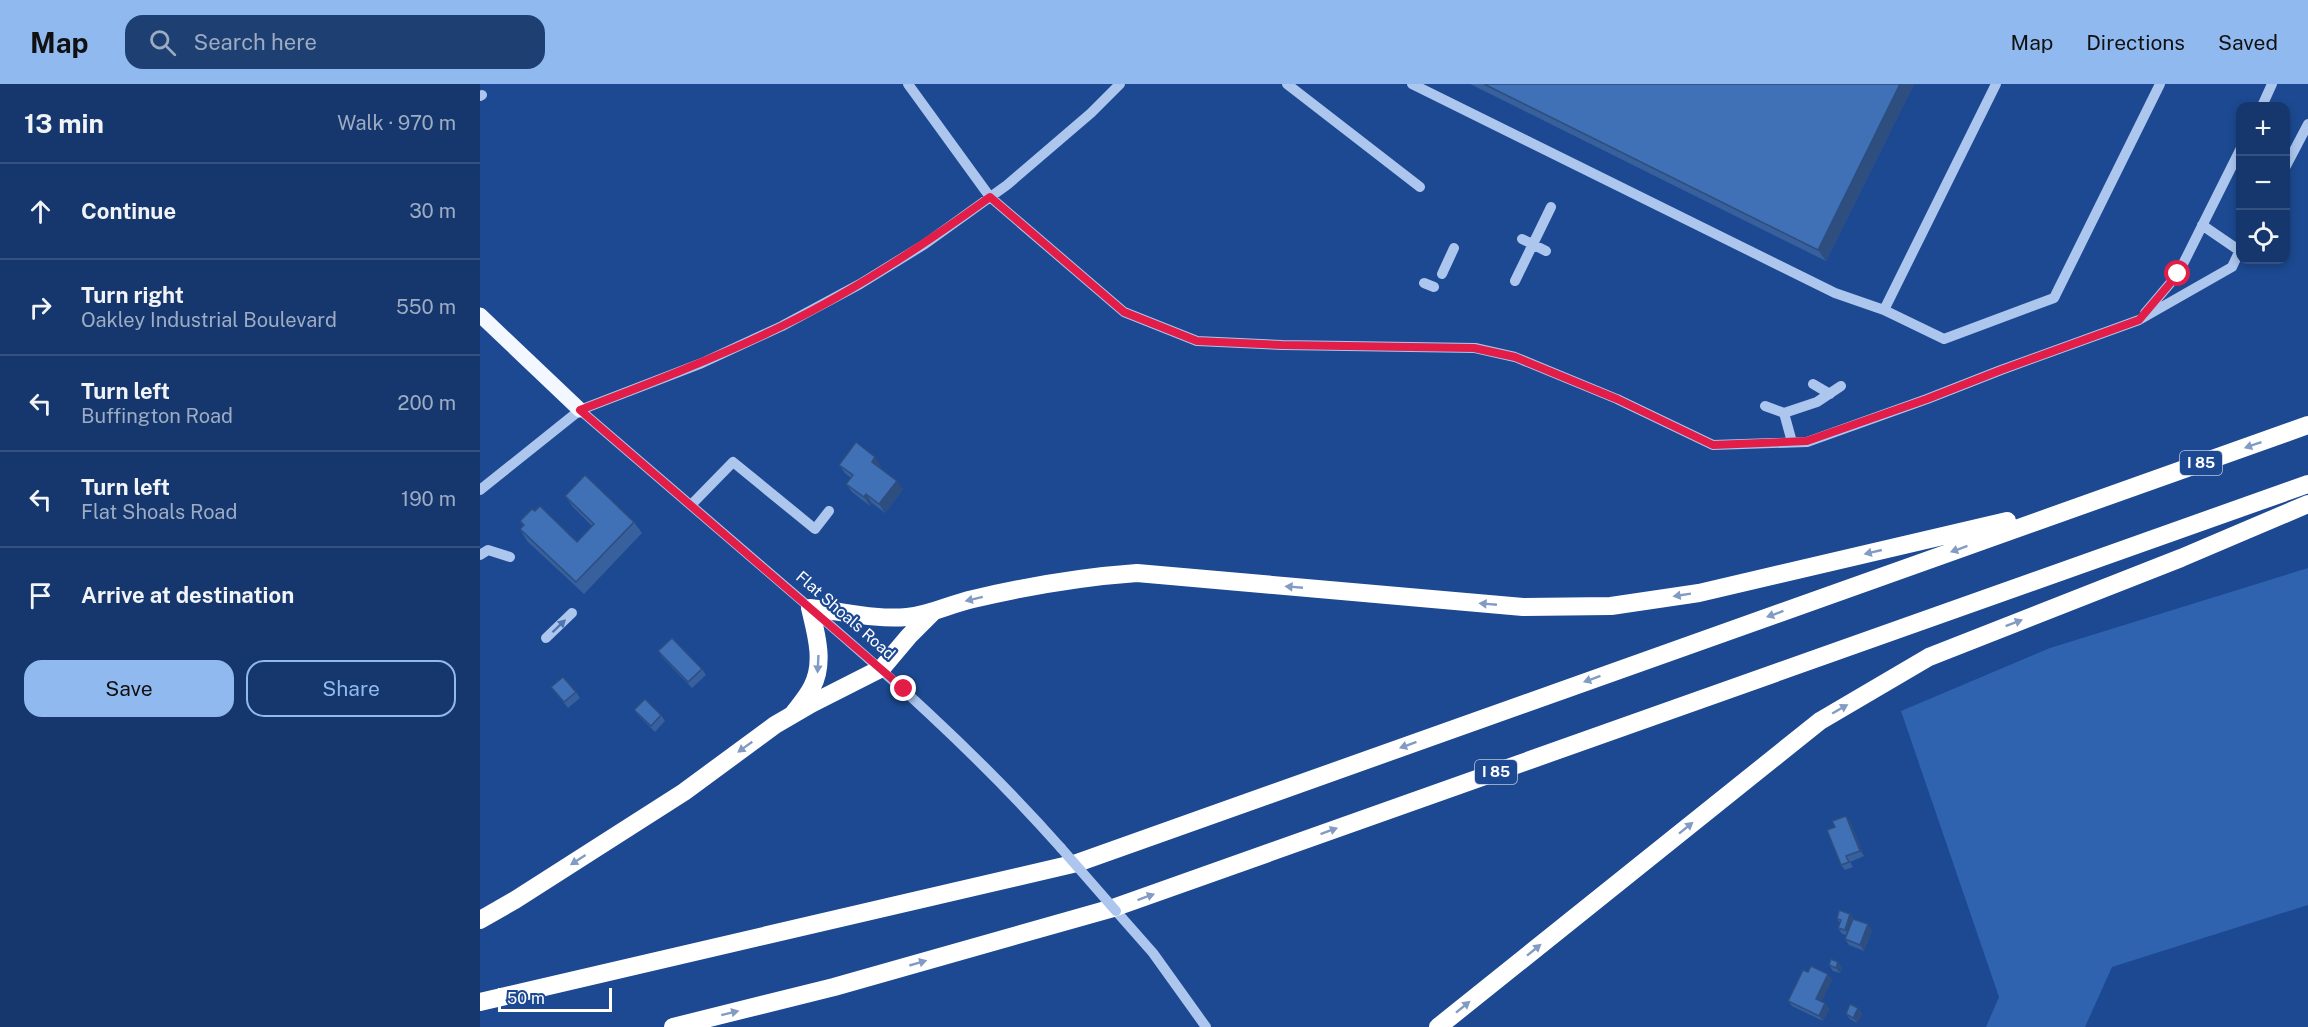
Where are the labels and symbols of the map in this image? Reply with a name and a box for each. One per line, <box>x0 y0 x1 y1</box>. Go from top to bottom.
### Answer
route start <box>2164 260 2190 286</box>
one-way arrow <box>2244 440 2262 450</box>
road number: I 85 <box>2180 451 2222 475</box>
one-way arrow <box>1950 544 1968 554</box>
one-way arrow <box>1863 548 1882 557</box>
street label: Flat Shoals Road <box>792 567 899 664</box>
one-way arrow <box>1285 582 1304 591</box>
one-way arrow <box>1673 591 1692 600</box>
one-way arrow <box>964 594 983 604</box>
one-way arrow <box>1479 599 1498 609</box>
one-way arrow <box>1766 610 1784 619</box>
one-way arrow <box>2006 618 2024 628</box>
one-way arrow <box>551 619 566 633</box>
one-way arrow <box>813 655 822 674</box>
route end <box>890 675 916 701</box>
one-way arrow <box>1582 675 1600 685</box>
one-way arrow <box>1832 704 1849 714</box>
one-way arrow <box>1399 740 1417 750</box>
one-way arrow <box>737 741 752 753</box>
road number: I 85 <box>1475 760 1517 784</box>
one-way arrow <box>1678 822 1694 835</box>
one-way arrow <box>1321 826 1339 836</box>
one-way arrow <box>570 855 586 866</box>
one-way arrow <box>1137 891 1155 901</box>
one-way arrow <box>1526 944 1542 957</box>
one-way arrow <box>909 958 927 967</box>
scale bar <box>498 985 612 1012</box>
one-way arrow <box>1455 1000 1471 1013</box>
one-way arrow <box>721 1007 739 1017</box>

